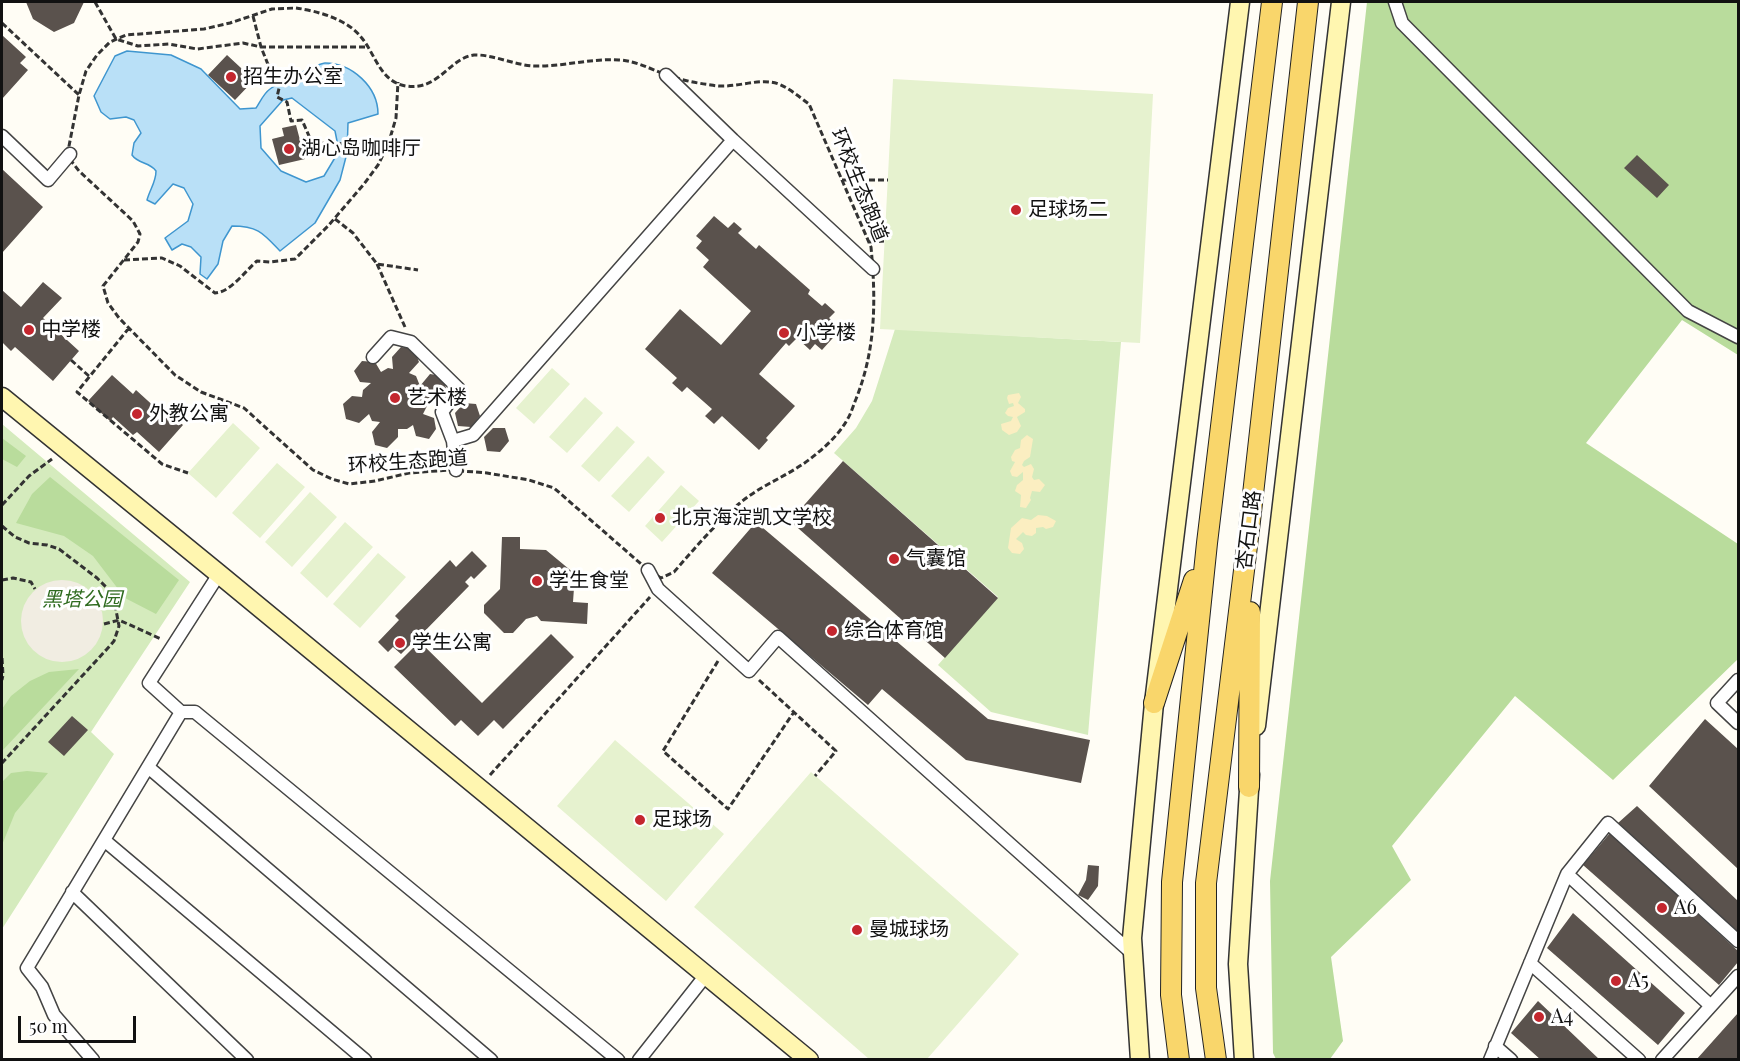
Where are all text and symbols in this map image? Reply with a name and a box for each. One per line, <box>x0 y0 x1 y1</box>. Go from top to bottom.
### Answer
place label: 招生办公室 <box>243 65 343 89</box>
marker: 招生办公室 <box>224 70 238 84</box>
street label: 环校生态跑道 <box>825 125 893 245</box>
place label: 湖心岛咖啡厅 <box>301 137 421 161</box>
marker: 湖心岛咖啡厅 <box>282 142 296 156</box>
place label: 足球场二 <box>1028 198 1108 222</box>
marker: 足球场二 <box>1009 203 1023 217</box>
place label: 中学楼 <box>41 318 101 342</box>
place label: 小学楼 <box>796 321 856 345</box>
marker: 中学楼 <box>22 323 36 337</box>
marker: 小学楼 <box>777 326 791 340</box>
place label: 艺术楼 <box>407 386 467 410</box>
marker: 艺术楼 <box>388 391 402 405</box>
place label: 外教公寓 <box>149 402 229 426</box>
marker: 外教公寓 <box>130 407 144 421</box>
street label: 环校生态跑道 <box>347 446 469 478</box>
street label: 杏石口路 <box>1232 489 1266 571</box>
place label: 北京海淀凯文学校 <box>672 506 832 530</box>
marker: 北京海淀凯文学校 <box>653 511 667 525</box>
place label: 气囊馆 <box>906 547 966 571</box>
marker: 气囊馆 <box>887 552 901 566</box>
place label: 学生食堂 <box>549 569 629 593</box>
marker: 学生食堂 <box>530 574 544 588</box>
park label: 黑塔公园 <box>42 588 122 612</box>
place label: 综合体育馆 <box>844 619 944 643</box>
marker: 综合体育馆 <box>825 624 839 638</box>
place label: 学生公寓 <box>412 631 492 655</box>
marker: 学生公寓 <box>393 636 407 650</box>
place label: 足球场 <box>652 808 712 832</box>
marker: 足球场 <box>633 813 647 827</box>
place label: A6 <box>1674 896 1697 920</box>
marker: A6 <box>1655 901 1669 915</box>
place label: 曼城球场 <box>869 918 949 942</box>
marker: 曼城球场 <box>850 923 864 937</box>
place label: A5 <box>1628 969 1649 993</box>
marker: A5 <box>1609 974 1623 988</box>
scale bar <box>21 1004 140 1042</box>
place label: A4 <box>1551 1005 1573 1029</box>
marker: A4 <box>1532 1010 1546 1024</box>
text: 50 m <box>29 1014 68 1038</box>

